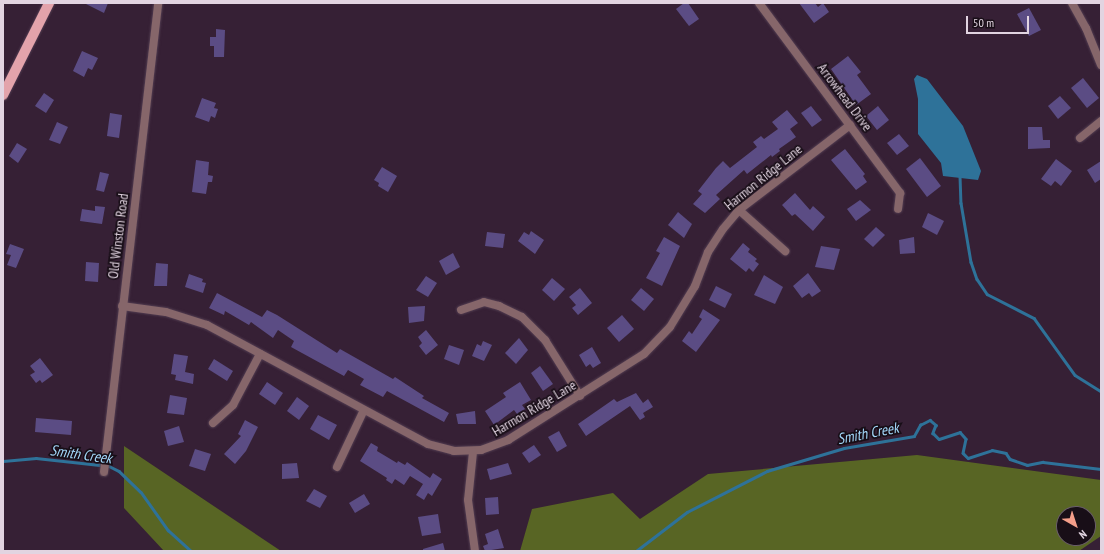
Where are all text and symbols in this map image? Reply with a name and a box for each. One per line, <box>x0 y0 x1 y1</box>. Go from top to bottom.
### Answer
scale bar <box>968 8 1031 34</box>
text: 50 m <box>973 15 994 30</box>
street label: Arrowhead Drive <box>814 60 876 134</box>
street label: Harmon Ridge Lane <box>721 141 805 213</box>
street label: Old Winston Road <box>104 192 132 280</box>
street label: Harmon Ridge Lane <box>489 376 579 440</box>
water label: Smith Creek <box>836 418 900 448</box>
water label: Smith Creek <box>49 441 113 467</box>
north arrow <box>1056 506 1096 546</box>
text: N <box>1076 527 1090 542</box>

